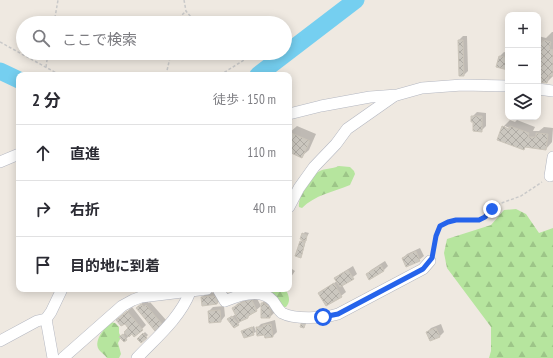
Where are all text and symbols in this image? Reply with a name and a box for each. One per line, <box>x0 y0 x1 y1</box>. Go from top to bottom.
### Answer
map controls <box>505 12 541 120</box>
button: + <box>505 12 541 48</box>
search box <box>16 16 292 60</box>
icon: search <box>30 27 52 49</box>
text: ここで検索 <box>62 30 137 49</box>
button: − <box>505 48 541 84</box>
button: layers <box>505 84 541 120</box>
text: 2 分 <box>32 89 61 111</box>
text: 徒歩 · 150 m <box>213 91 276 108</box>
icon: ahead <box>32 142 54 164</box>
text: 直進 <box>70 144 100 163</box>
text: 110 m <box>247 144 276 161</box>
icon: right <box>32 198 54 220</box>
text: 右折 <box>70 200 100 219</box>
text: 40 m <box>253 200 276 217</box>
route end <box>483 200 501 218</box>
icon: arrive <box>32 254 54 276</box>
text: 目的地に到着 <box>70 256 160 275</box>
route start <box>314 308 332 326</box>

